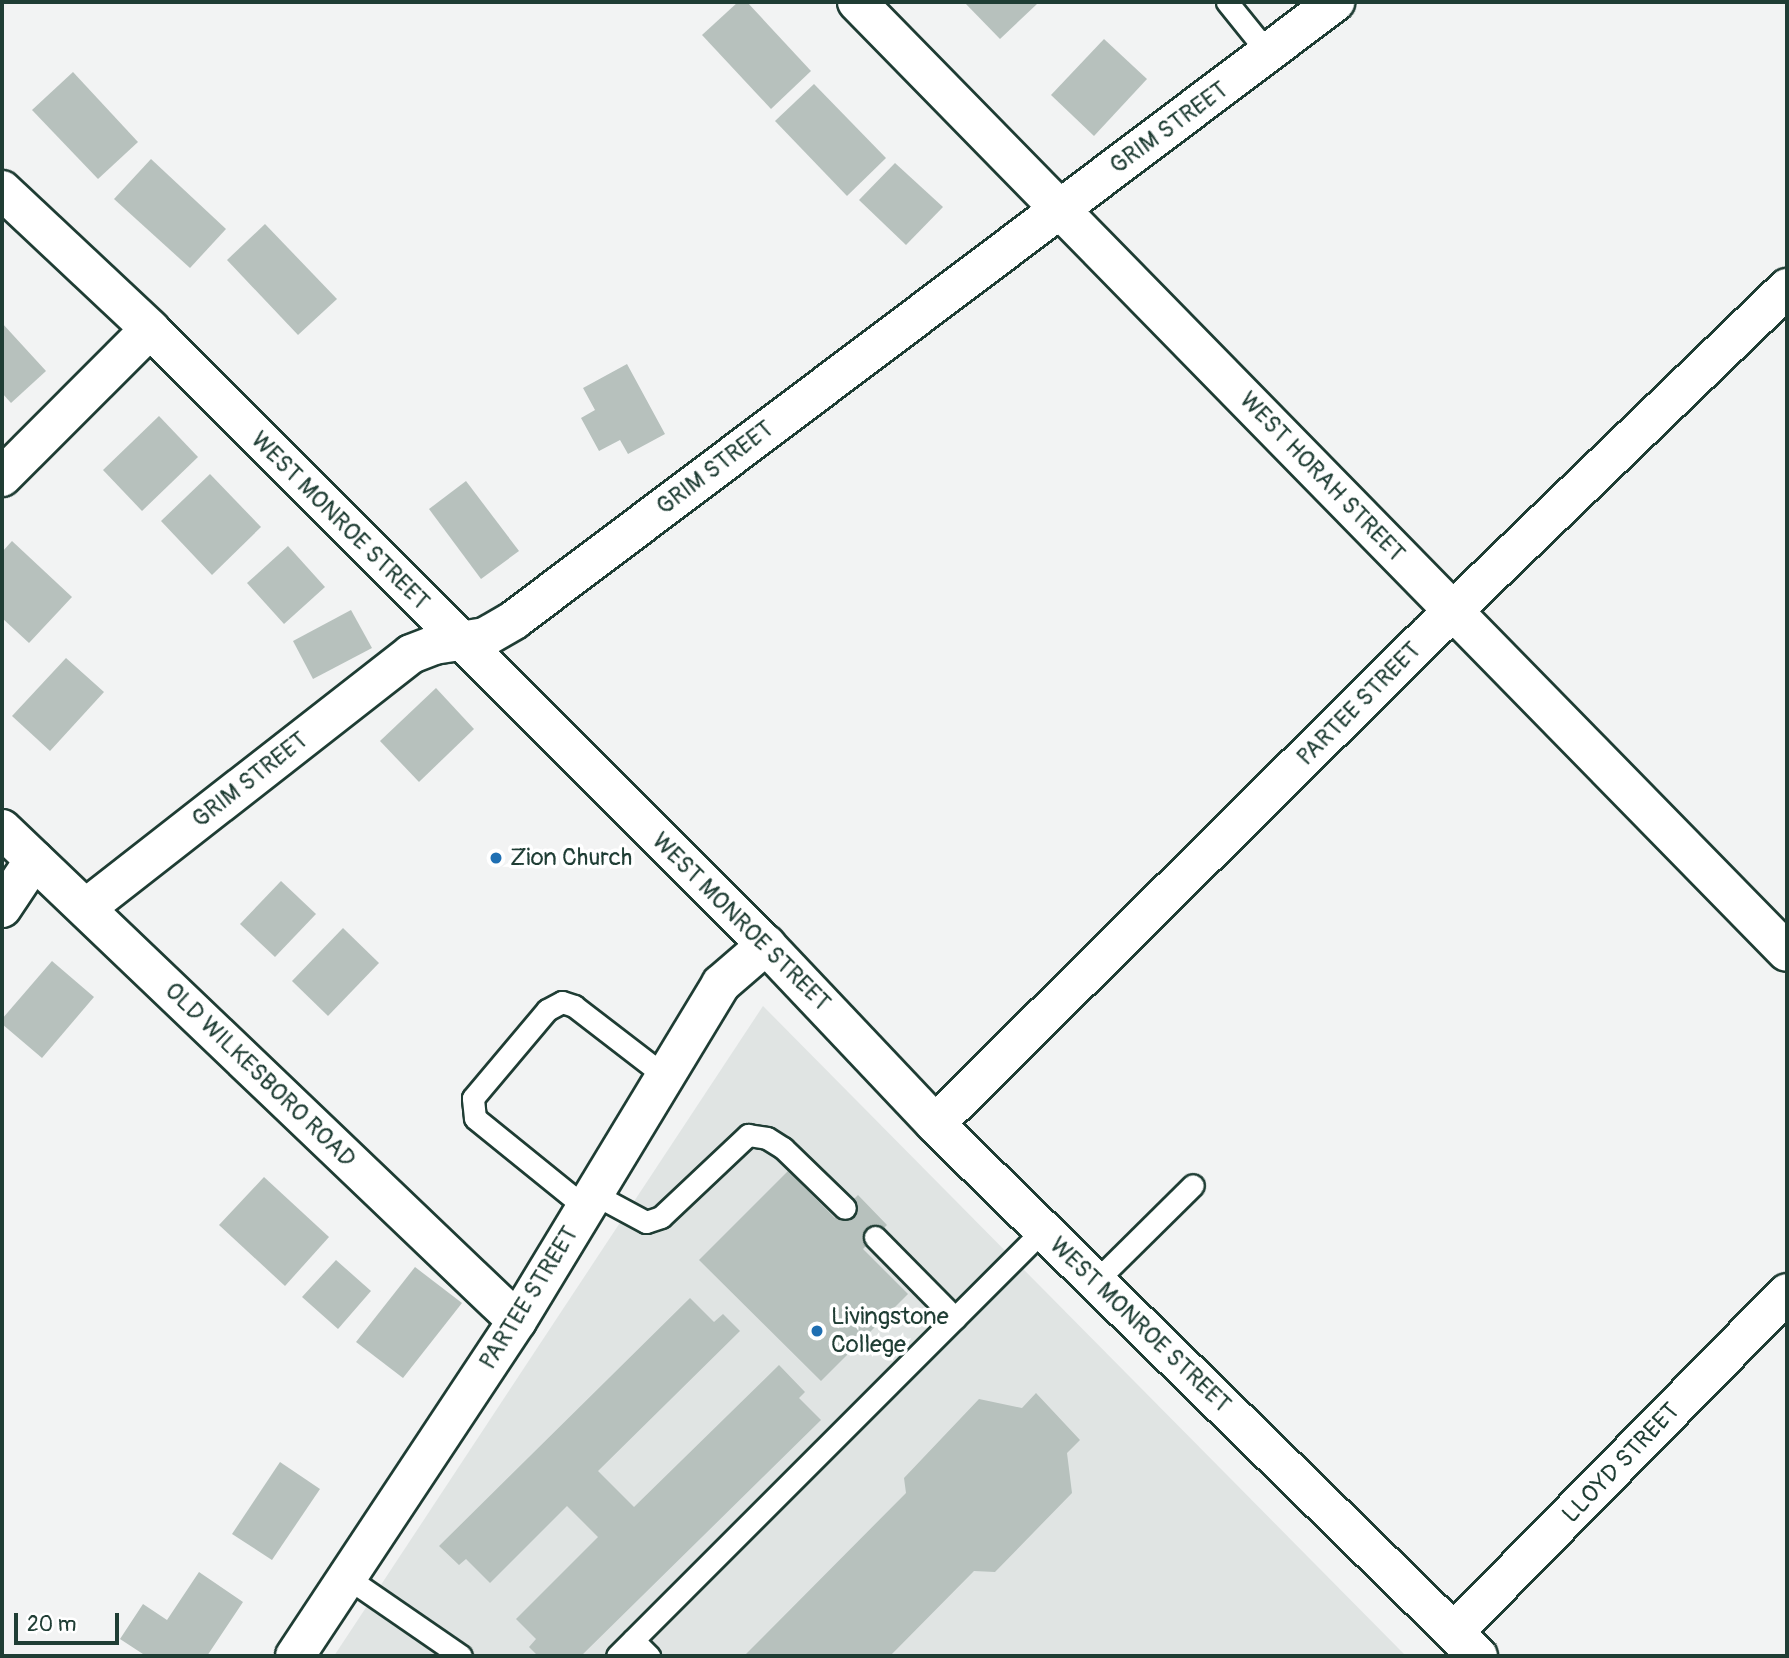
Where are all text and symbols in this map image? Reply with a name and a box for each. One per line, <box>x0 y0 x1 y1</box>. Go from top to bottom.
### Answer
street label: GRIM STREET <box>1104 76 1234 180</box>
street label: WEST HORAH STREET <box>1233 386 1411 568</box>
street label: GRIM STREET <box>651 415 779 521</box>
street label: WEST MONROE STREET <box>245 426 435 616</box>
street label: PARTEE STREET <box>1291 636 1427 772</box>
street label: GRIM STREET <box>187 726 313 834</box>
street label: WEST MONROE STREET <box>646 827 836 1017</box>
place label: Zion Church <box>510 844 632 872</box>
marker: Zion Church <box>488 850 504 866</box>
street label: OLD WILKESBORO ROAD <box>159 977 361 1173</box>
street label: PARTEE STREET <box>474 1221 584 1375</box>
street label: WEST MONROE STREET <box>1043 1231 1237 1419</box>
place label: Livingstone College <box>831 1303 948 1359</box>
marker: Livingstone College <box>809 1323 825 1339</box>
street label: LLOYD STREET <box>1556 1397 1686 1529</box>
scale bar <box>18 1598 122 1642</box>
text: 20 m <box>27 1611 76 1638</box>

